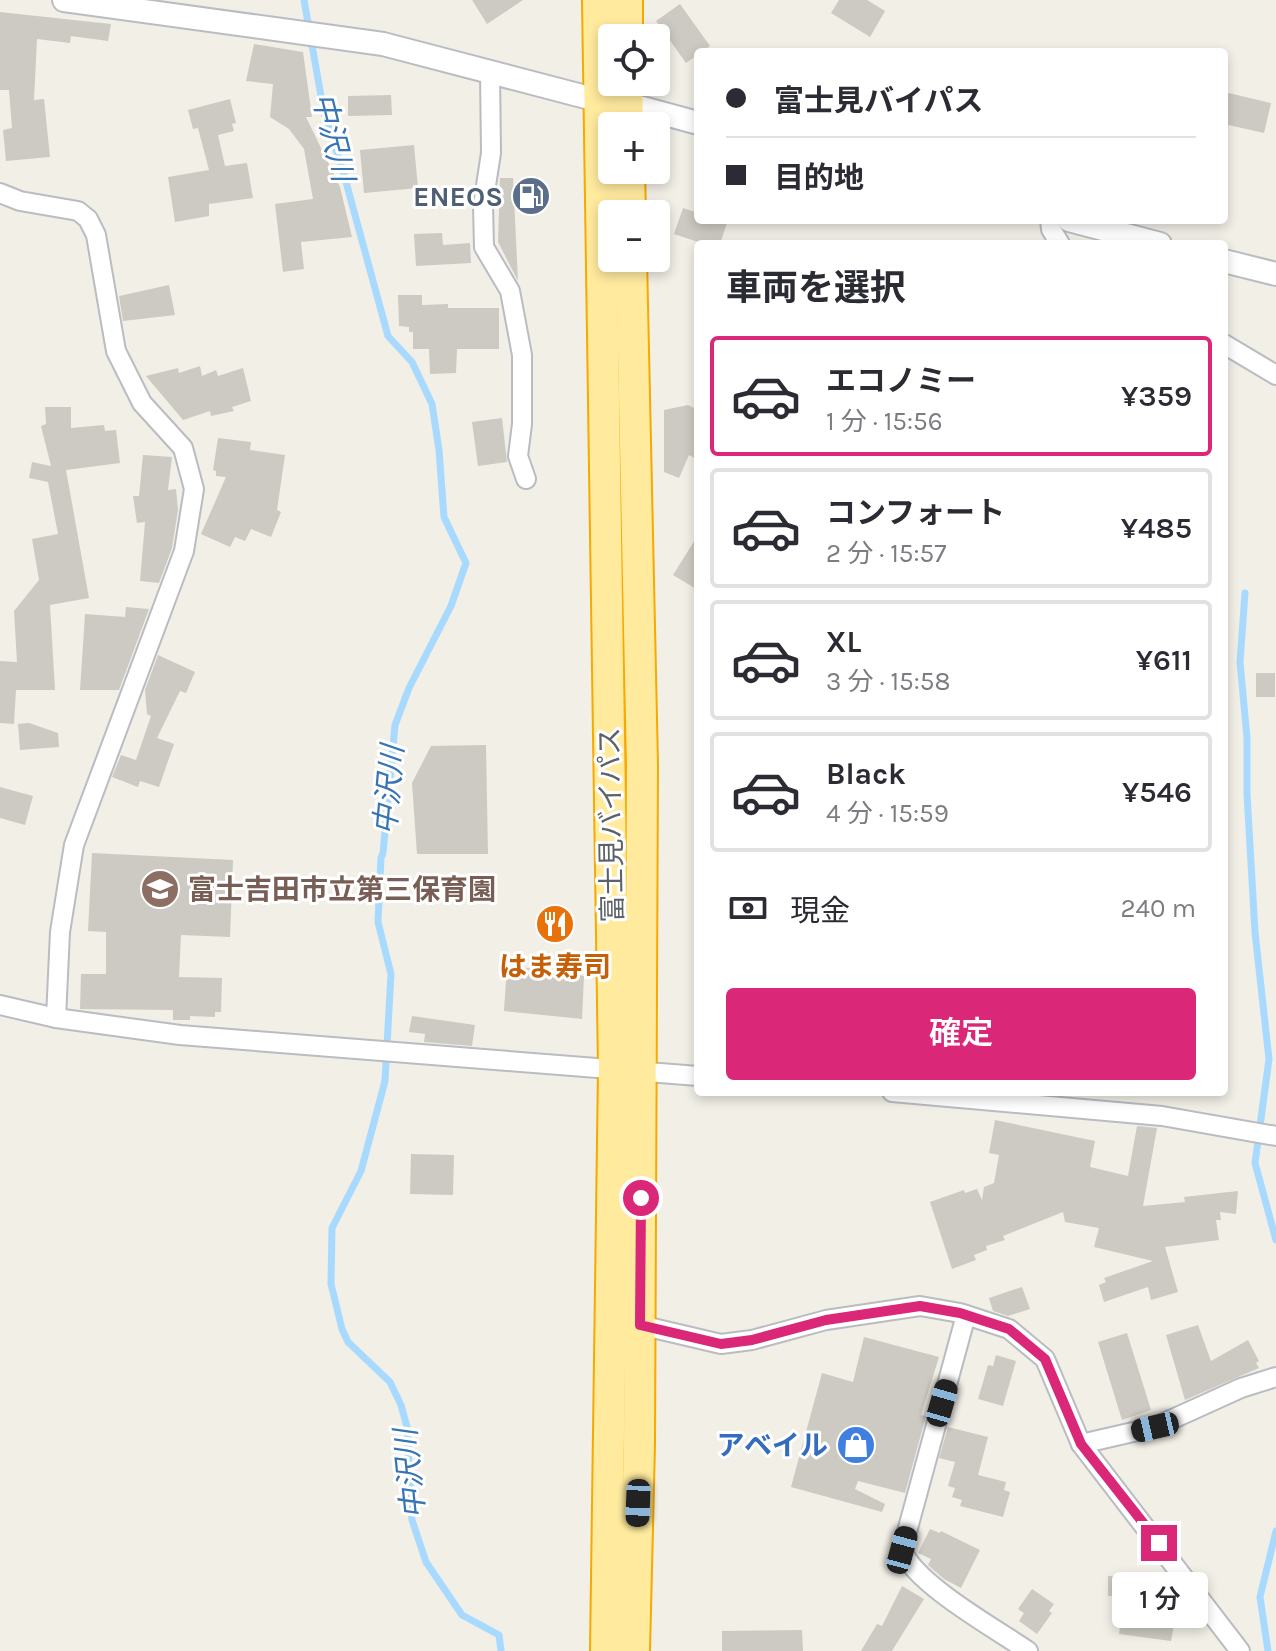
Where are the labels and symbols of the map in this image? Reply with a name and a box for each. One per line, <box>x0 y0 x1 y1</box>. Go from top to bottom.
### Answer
water label: 中沢川 <box>305 89 362 188</box>
fuel station icon: ENEOS <box>510 175 552 217</box>
place label: ENEOS <box>413 180 503 213</box>
street label: 富士見バイパス <box>593 727 629 923</box>
water label: 中沢川 <box>367 741 411 836</box>
school or university icon: 富士吉田市立第三保育園 <box>139 868 181 910</box>
place label: 富士吉田市立第三保育園 <box>188 873 496 906</box>
restaurant icon: はま寿司 <box>534 903 576 945</box>
place label: はま寿司 <box>499 950 611 983</box>
route start <box>623 1180 659 1216</box>
car <box>924 1377 960 1429</box>
car <box>1129 1410 1181 1444</box>
water label: 中沢川 <box>387 1424 433 1521</box>
shop icon: アベイル <box>835 1424 877 1466</box>
place label: アベイル <box>717 1429 828 1462</box>
car <box>625 1479 651 1527</box>
car <box>884 1524 920 1576</box>
route end <box>1141 1525 1177 1561</box>
callout: 1 分 <box>1111 1571 1207 1627</box>

